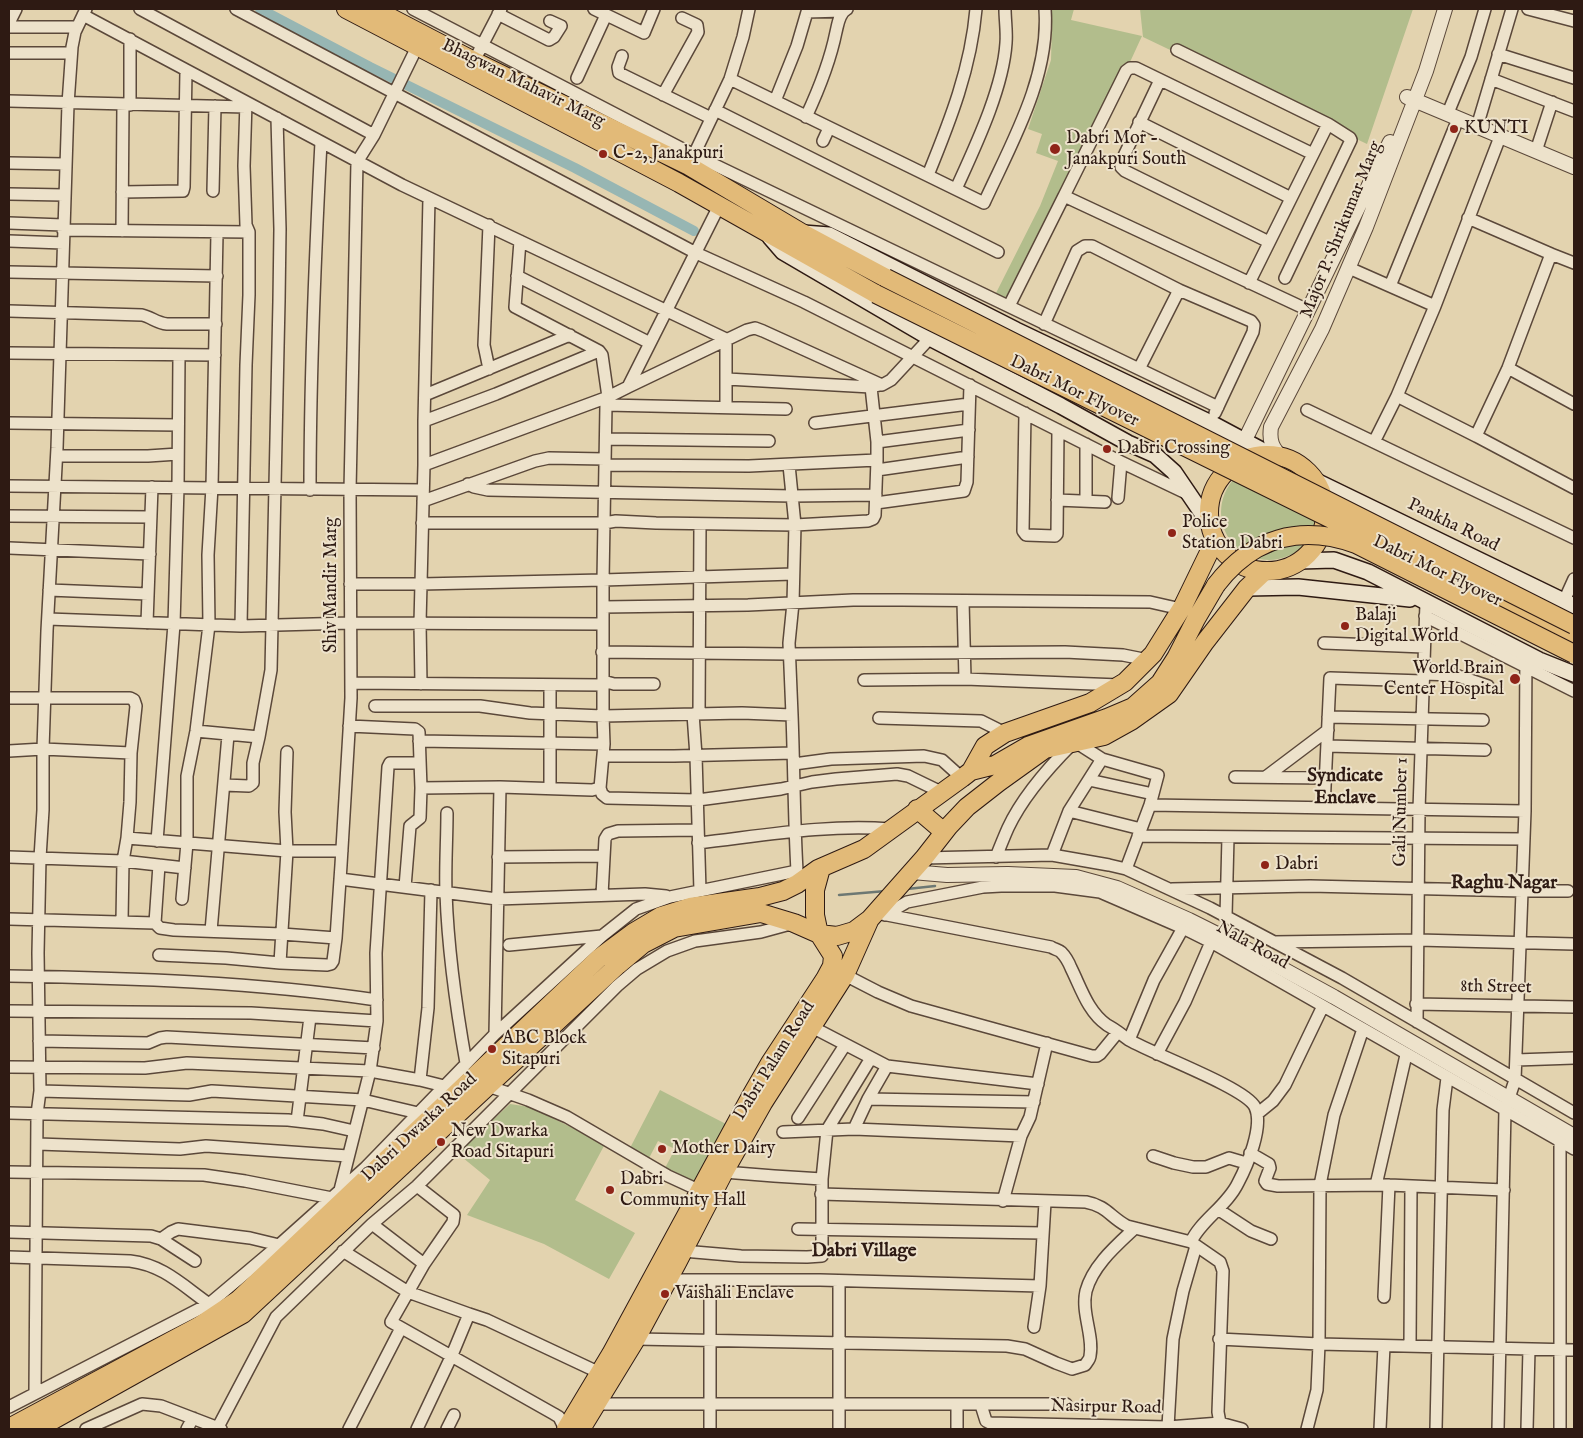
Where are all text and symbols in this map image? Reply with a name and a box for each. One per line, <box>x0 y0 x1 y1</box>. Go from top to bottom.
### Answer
street label: Bhagwan Mahavir Marg <box>438 35 608 133</box>
place label: KUNTI <box>1464 118 1528 140</box>
marker: KUNTI <box>1448 123 1460 135</box>
place label: Dabri Mor - Janakpuri South <box>1066 128 1186 170</box>
street label: Major P. Shrikumar Marg <box>1297 138 1387 322</box>
marker: Dabri Mor - Janakpuri South <box>1048 142 1062 156</box>
place label: C-2, Janakpuri <box>613 143 723 165</box>
marker: C-2, Janakpuri <box>597 148 609 160</box>
street label: Dabri Mor Flyover <box>1006 351 1142 433</box>
place label: Dabri Crossing <box>1117 438 1230 460</box>
marker: Dabri Crossing <box>1101 443 1113 455</box>
street label: Pankha Road <box>1404 495 1502 557</box>
place label: Police Station Dabri <box>1182 512 1282 554</box>
street label: Shiv Mandir Marg <box>321 517 343 653</box>
marker: Police Station Dabri <box>1166 527 1178 539</box>
street label: Dabri Mor Flyover <box>1369 531 1505 613</box>
place label: Balaji Digital World <box>1355 605 1459 648</box>
marker: Balaji Digital World <box>1339 620 1351 632</box>
place label: World Brain Center Hospital <box>1384 658 1504 701</box>
marker: World Brain Center Hospital <box>1508 672 1522 686</box>
street label: Gali Number 1 <box>1390 757 1414 867</box>
district label: Syndicate Enclave <box>1307 766 1383 810</box>
place label: Dabri <box>1275 854 1318 876</box>
marker: Dabri <box>1259 859 1271 871</box>
district label: Raghu Nagar <box>1451 873 1557 895</box>
street label: Nala Road <box>1212 917 1292 975</box>
street label: 8th Street <box>1460 977 1532 999</box>
street label: Dabri Palam Road <box>730 997 820 1125</box>
place label: ABC Block Sitapuri <box>502 1028 587 1070</box>
marker: ABC Block Sitapuri <box>486 1043 498 1055</box>
street label: Dabri Dwarka Road <box>358 1069 482 1187</box>
place label: New Dwarka Road Sitapuri <box>451 1121 554 1164</box>
marker: New Dwarka Road Sitapuri <box>435 1136 447 1148</box>
place label: Mother Dairy <box>672 1138 775 1160</box>
marker: Mother Dairy <box>656 1143 668 1155</box>
place label: Dabri Community Hall <box>620 1169 746 1212</box>
marker: Dabri Community Hall <box>604 1184 616 1196</box>
district label: Dabri Village <box>812 1241 916 1263</box>
place label: Vaishali Enclave <box>675 1283 794 1305</box>
marker: Vaishali Enclave <box>659 1288 671 1300</box>
street label: Nasirpur Road <box>1050 1396 1162 1420</box>

